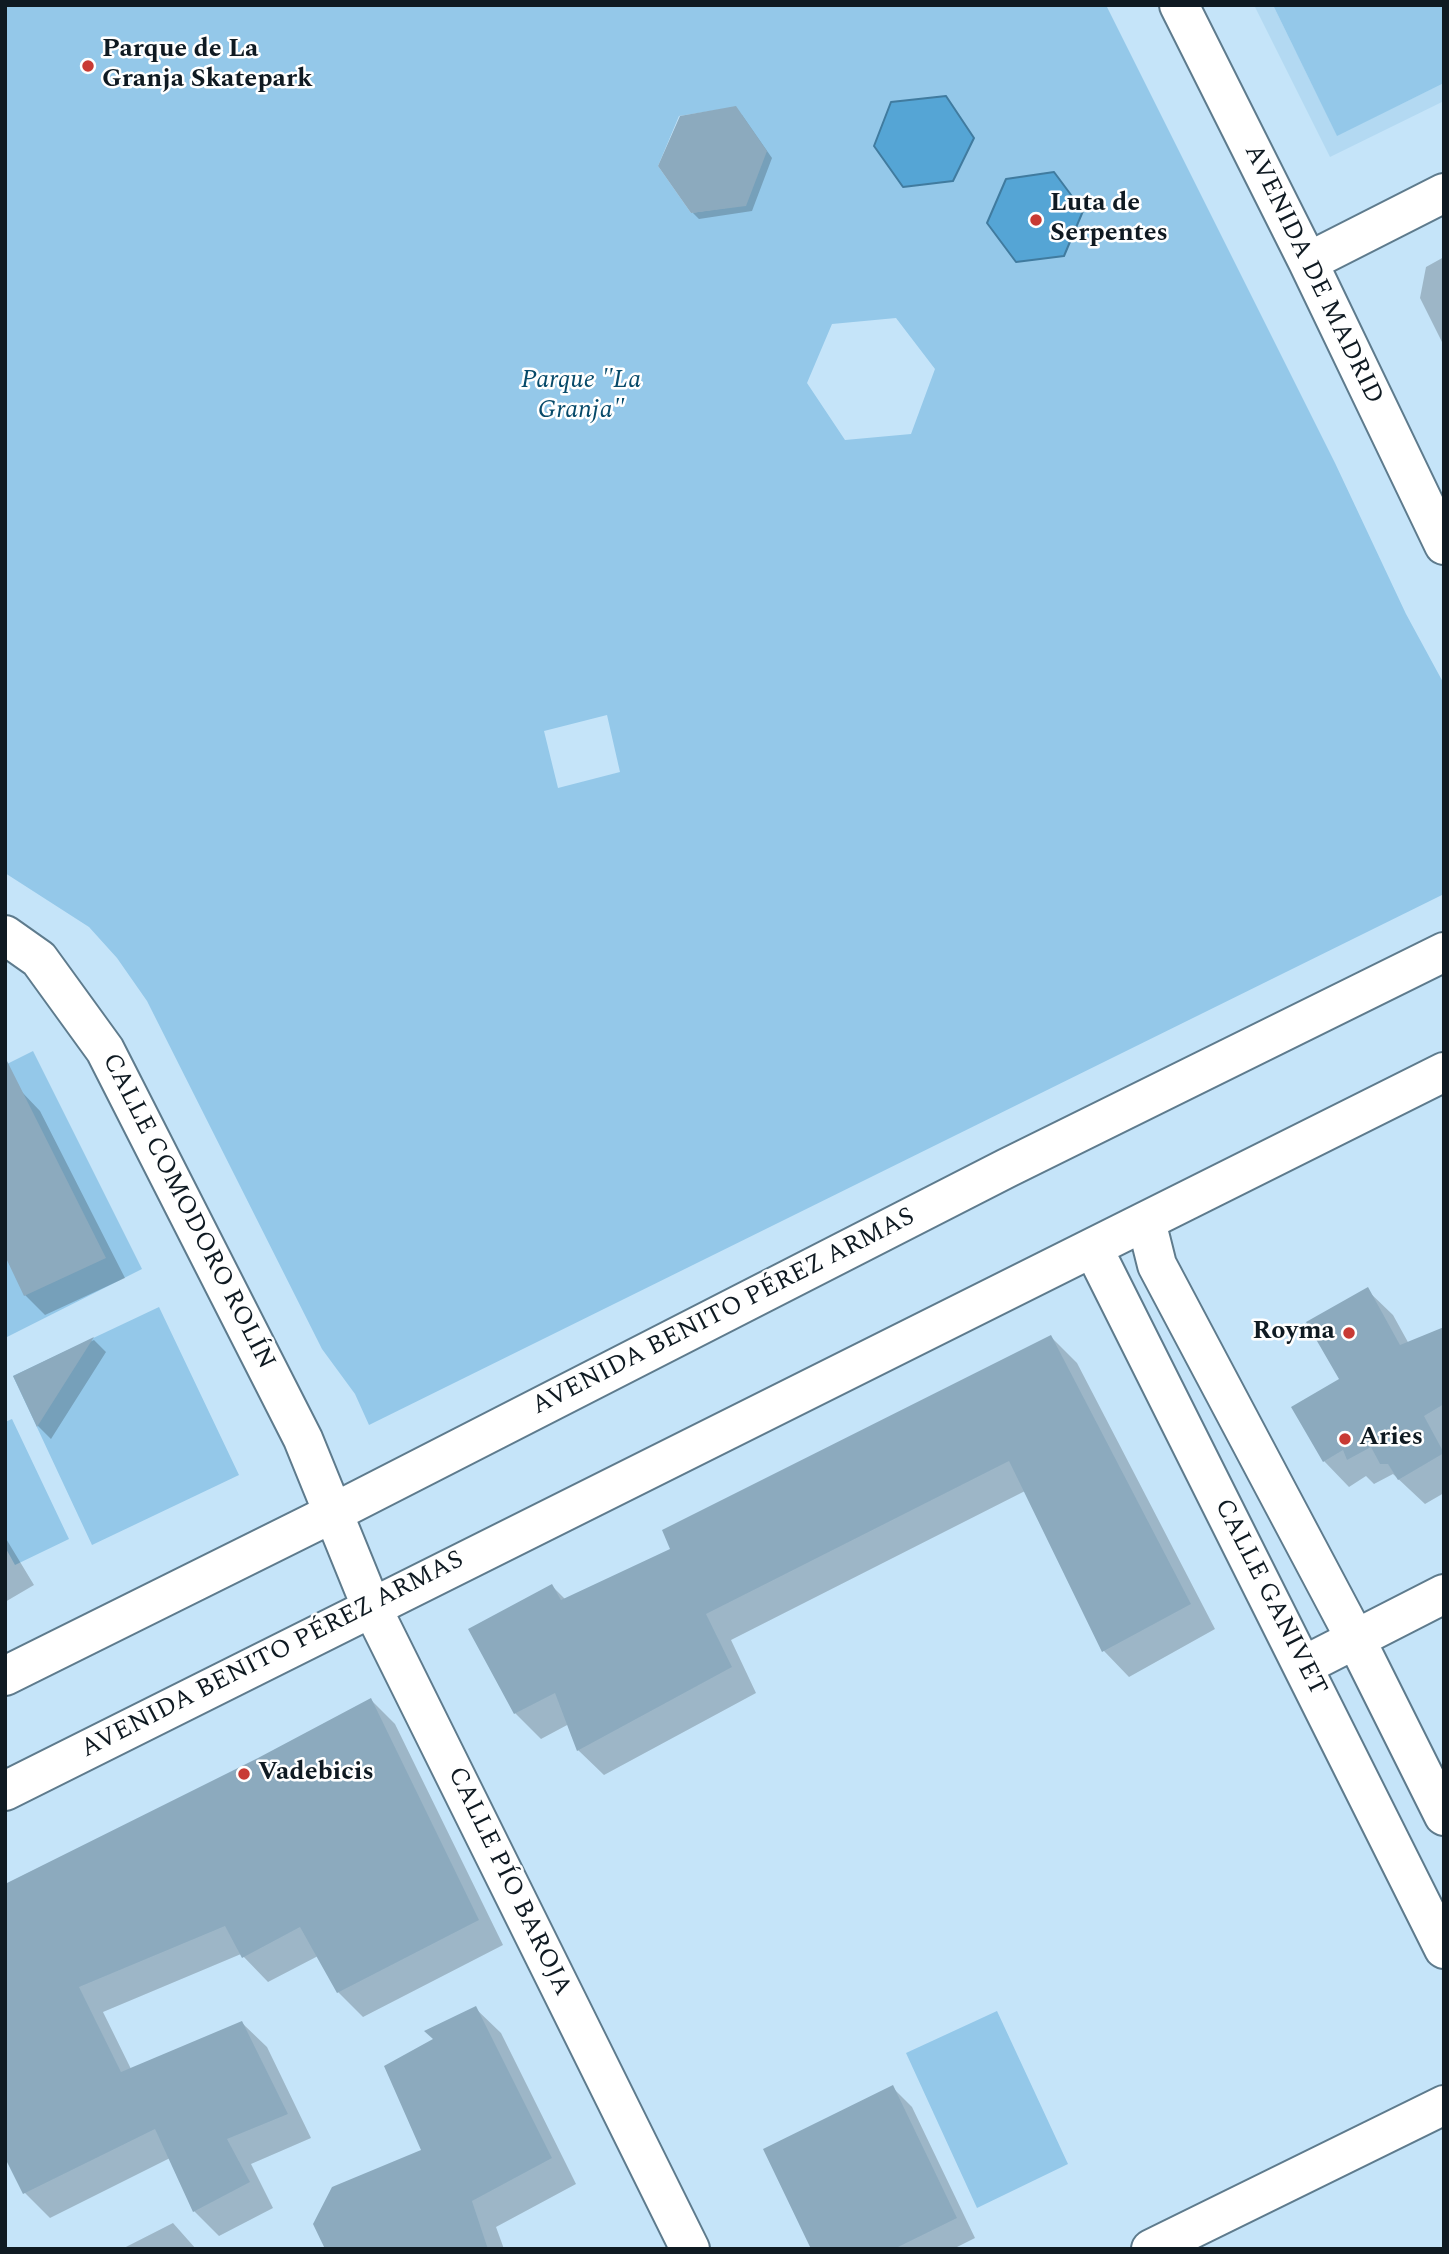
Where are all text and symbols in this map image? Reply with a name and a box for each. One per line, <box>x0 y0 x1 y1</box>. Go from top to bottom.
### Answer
place label: Parque de La Granja Skatepark <box>102 35 313 96</box>
marker: Parque de La Granja Skatepark <box>80 58 96 74</box>
street label: AVENIDA DE MADRID <box>1235 140 1389 410</box>
place label: Luta de Serpentes <box>1050 189 1168 250</box>
marker: Luta de Serpentes <box>1028 212 1044 228</box>
park label: Parque "La Granja" <box>521 366 641 428</box>
street label: CALLE COMODORO ROLÍN <box>94 1049 280 1375</box>
street label: AVENIDA BENITO PÉREZ ARMAS <box>527 1203 921 1423</box>
place label: Royma <box>1252 1317 1335 1349</box>
marker: Royma <box>1341 1325 1357 1341</box>
place label: Aries <box>1359 1423 1423 1455</box>
marker: Aries <box>1337 1431 1353 1447</box>
street label: CALLE GANIVET <box>1206 1494 1332 1702</box>
street label: AVENIDA BENITO PÉREZ ARMAS <box>76 1546 470 1766</box>
place label: Vadebicis <box>258 1758 374 1790</box>
street label: CALLE PÍO BAROJA <box>439 1762 577 2002</box>
marker: Vadebicis <box>236 1766 252 1782</box>

